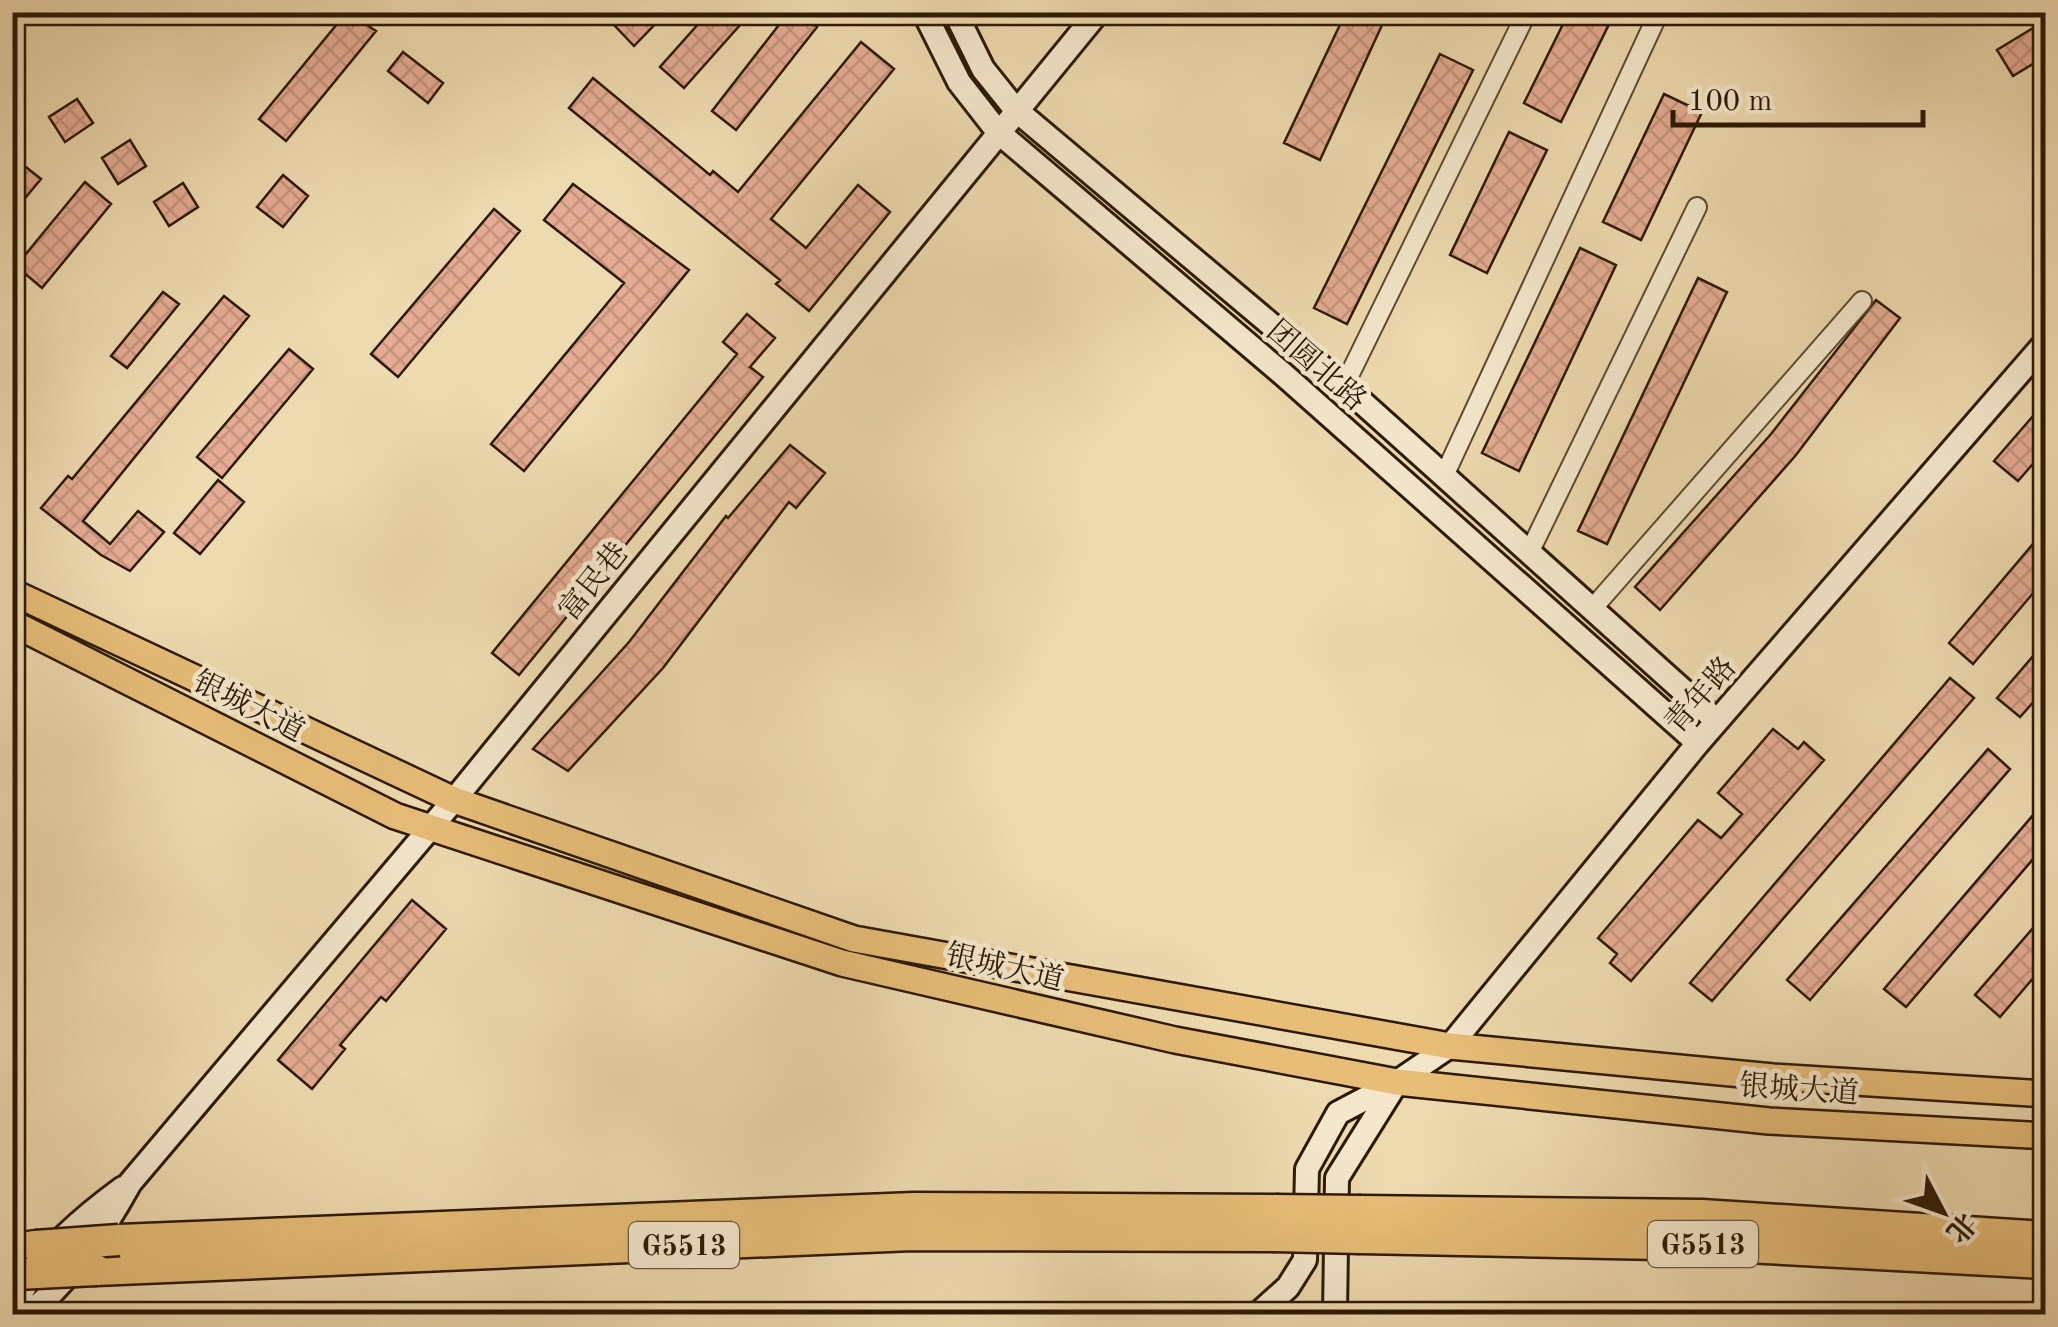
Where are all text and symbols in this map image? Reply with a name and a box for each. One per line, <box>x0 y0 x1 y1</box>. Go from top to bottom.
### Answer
scale bar <box>1673 65 1923 127</box>
text: 100 m <box>1688 87 1772 117</box>
street label: 团圆北路 <box>1261 314 1373 417</box>
street label: 富民巷 <box>552 536 635 627</box>
street label: 青年路 <box>1658 651 1742 740</box>
street label: 银城大道 <box>188 665 310 748</box>
street label: 银城大道 <box>943 938 1067 997</box>
street label: 银城大道 <box>1738 1069 1860 1110</box>
north arrow <box>1893 1162 1993 1262</box>
text: 北 <box>1940 1207 1982 1248</box>
road number: G5513 <box>1648 1221 1758 1267</box>
road number: G5513 <box>629 1222 739 1268</box>

